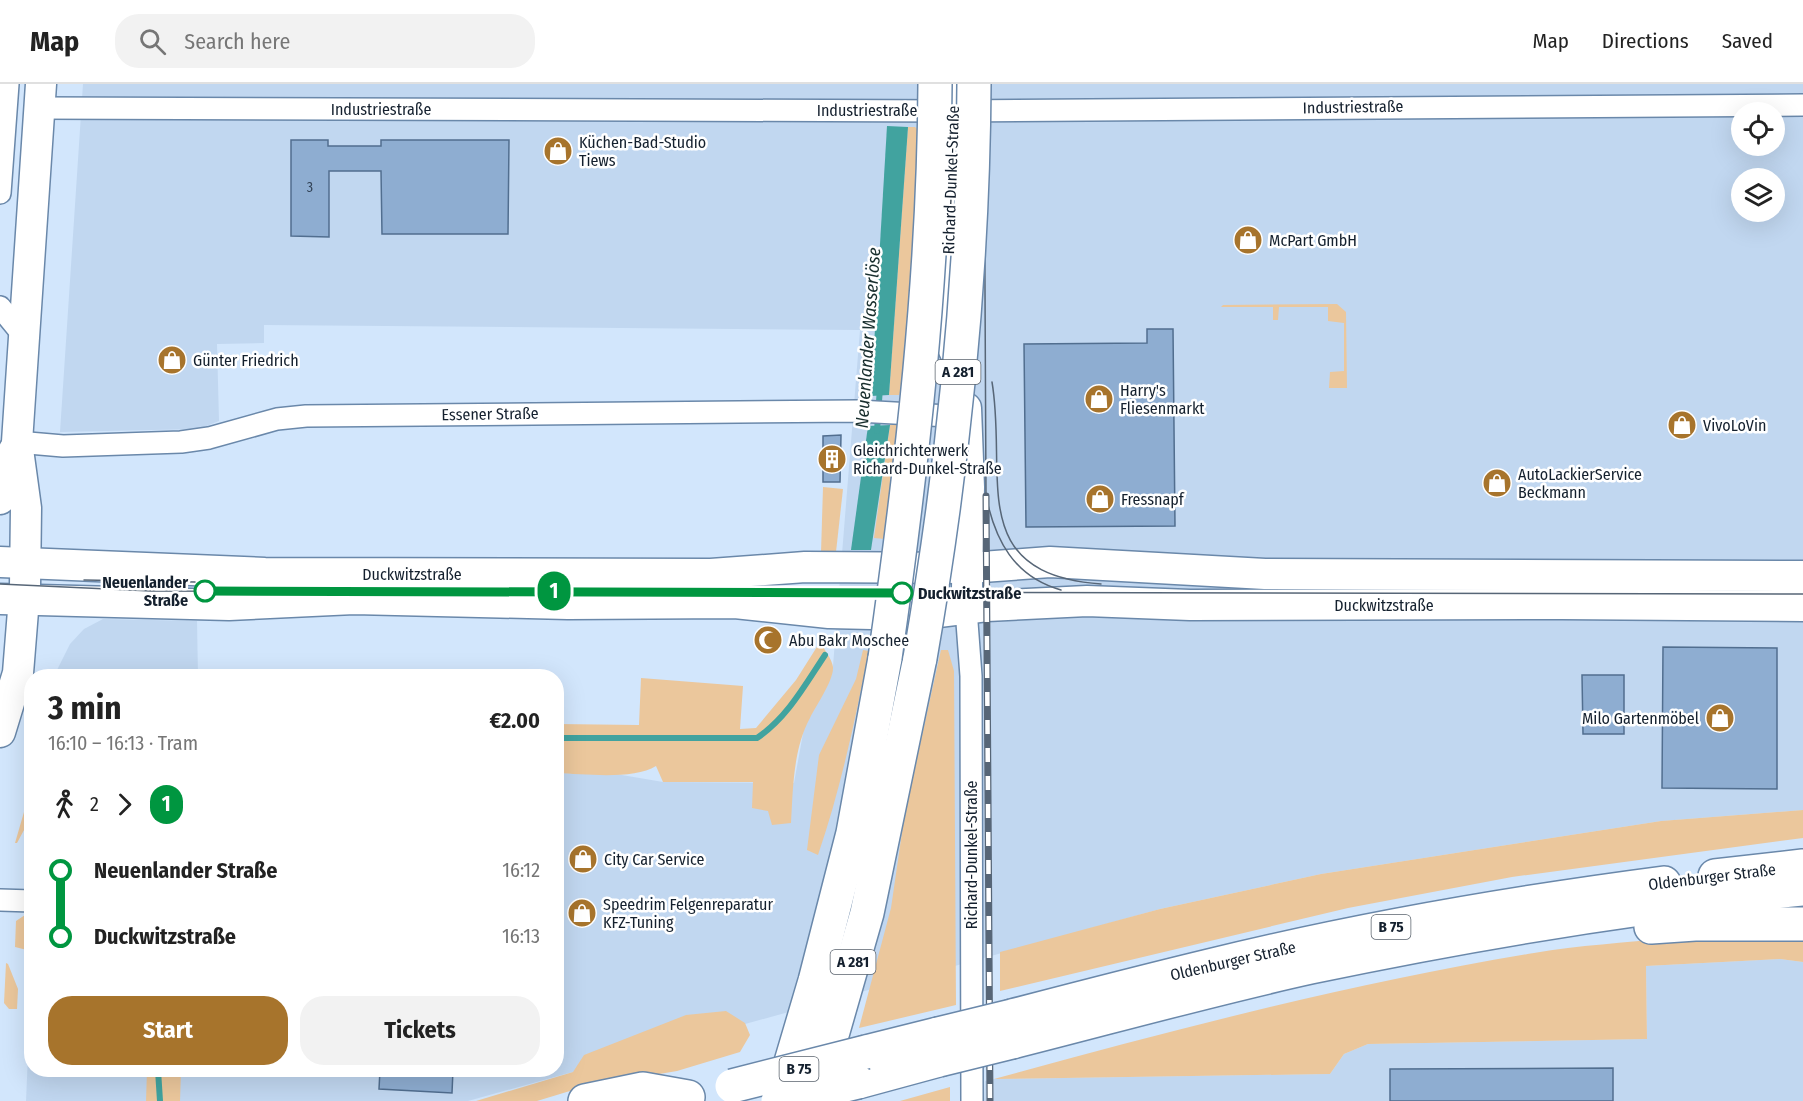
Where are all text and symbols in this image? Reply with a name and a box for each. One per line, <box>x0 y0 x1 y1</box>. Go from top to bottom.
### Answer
search box <box>115 14 535 68</box>
text: Map <box>30 25 79 58</box>
icon: search <box>136 25 169 58</box>
text: Search here <box>184 28 290 55</box>
text: Map <box>1532 28 1569 54</box>
text: Directions <box>1602 28 1689 54</box>
text: Saved <box>1722 28 1773 54</box>
street label: Industriestraße <box>1303 97 1404 117</box>
street label: Industriestraße <box>331 100 431 119</box>
street label: Industriestraße <box>817 101 917 120</box>
map controls <box>1731 102 1785 222</box>
button: locate <box>1731 102 1785 156</box>
street label: Richard-Dunkel-Straße <box>939 105 963 255</box>
place label: Küchen-Bad-Studio Tiews <box>579 133 706 170</box>
shop icon: Küchen-Bad-Studio Tiews <box>542 135 574 167</box>
button: layers <box>1731 168 1785 222</box>
house number: 3 <box>307 179 313 196</box>
shop icon: McPart GmbH <box>1232 224 1264 256</box>
place label: McPart GmbH <box>1269 231 1357 250</box>
water label: Neuenlander Wasserlöse <box>851 246 885 429</box>
shop icon: Günter Friedrich <box>156 344 188 376</box>
place label: Günter Friedrich <box>193 351 299 370</box>
road number: A 281 <box>936 360 980 384</box>
place label: Harry's Fliesenmarkt <box>1120 381 1205 418</box>
shop icon: Harry's Fliesenmarkt <box>1083 383 1115 415</box>
street label: Essener Straße <box>441 404 539 424</box>
shop icon: VivoLoVin <box>1666 409 1698 441</box>
place label: VivoLoVin <box>1703 416 1766 435</box>
place label: Gleichrichterwerk Richard-Dunkel-Straße <box>853 441 1002 478</box>
building icon: Gleichrichterwerk Richard-Dunkel-Straße <box>816 443 848 475</box>
place label: AutoLackierService Beckmann <box>1518 465 1642 502</box>
shop icon: AutoLackierService Beckmann <box>1481 467 1513 499</box>
shop icon: Fressnapf <box>1084 483 1116 515</box>
place label: Fressnapf <box>1121 490 1185 509</box>
street label: Duckwitzstraße <box>362 565 462 584</box>
line badge: 1 <box>534 572 574 610</box>
place label: Neuenlander Straße <box>102 573 188 610</box>
text: 1 <box>550 578 558 604</box>
marker: Neuenlander Straße <box>194 580 216 602</box>
marker: Duckwitzstraße <box>891 582 913 604</box>
place label: Duckwitzstraße <box>918 584 1021 603</box>
street label: Duckwitzstraße <box>1334 596 1434 615</box>
mosque icon: Abu Bakr Moschee <box>752 624 784 656</box>
place label: Abu Bakr Moschee <box>789 631 909 650</box>
text: 3 min <box>48 688 122 728</box>
shop icon: Milo Gartenmöbel <box>1704 702 1736 734</box>
text: €2.00 <box>489 707 540 734</box>
place label: Milo Gartenmöbel <box>1582 709 1699 728</box>
text: 16:10 – 16:13 · Tram <box>48 731 198 755</box>
street label: Richard-Dunkel-Straße <box>962 781 981 929</box>
icon: walk <box>48 788 81 821</box>
icon: forward <box>108 788 141 821</box>
text: 1 <box>162 791 171 817</box>
text: 2 <box>90 792 99 816</box>
shop icon: City Car Service <box>567 843 599 875</box>
place label: City Car Service <box>604 850 705 869</box>
text: Neuenlander Straße <box>94 857 277 884</box>
text: 16:12 <box>502 858 540 882</box>
street label: Oldenburger Straße <box>1647 860 1777 894</box>
place label: Speedrim Felgenreparatur KFZ-Tuning <box>603 895 773 932</box>
shop icon: Speedrim Felgenreparatur KFZ-Tuning <box>566 897 598 929</box>
road number: B 75 <box>1372 915 1410 939</box>
text: Duckwitzstraße <box>94 923 236 950</box>
text: 16:13 <box>502 924 540 948</box>
street label: Oldenburger Straße <box>1168 937 1298 985</box>
road number: A 281 <box>830 950 876 974</box>
button: Start <box>48 996 288 1065</box>
button: Tickets <box>300 996 540 1065</box>
road number: B 75 <box>780 1057 818 1081</box>

